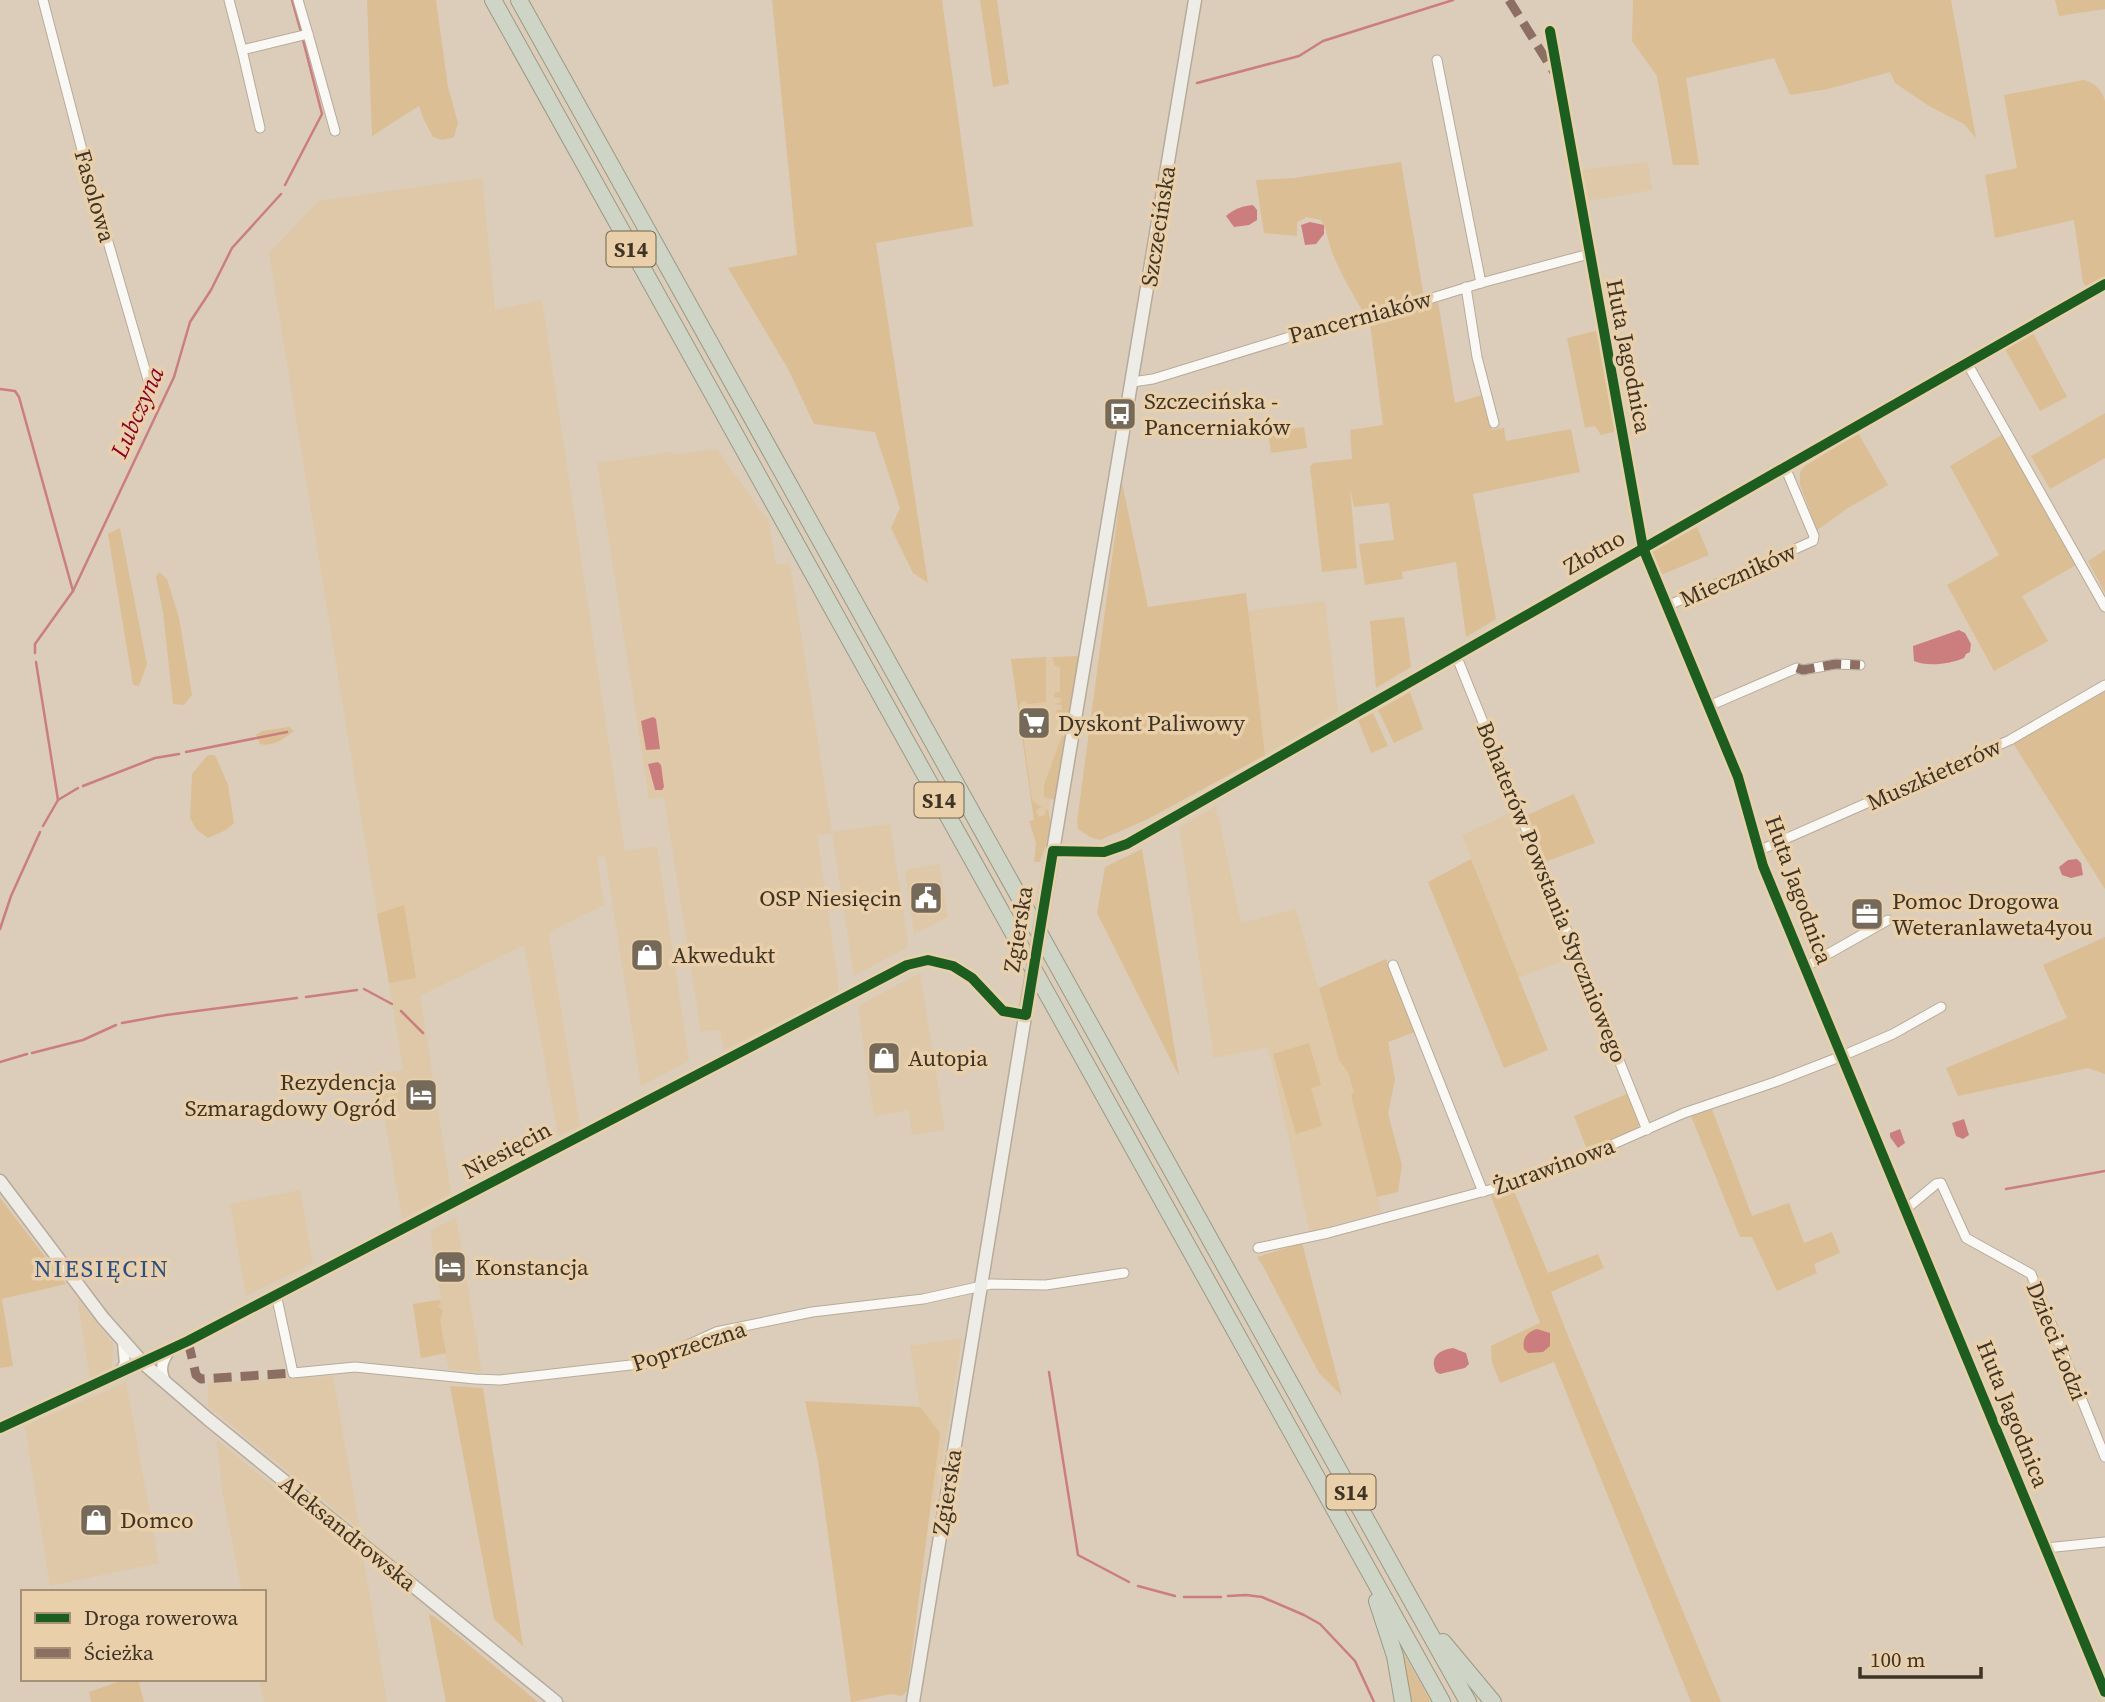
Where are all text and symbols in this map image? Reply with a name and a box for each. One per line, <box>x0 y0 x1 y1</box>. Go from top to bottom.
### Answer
street label: Fasolowa <box>67 146 124 246</box>
street label: Szczecińska <box>1133 163 1183 289</box>
road number: S14 <box>606 232 656 266</box>
street label: Huta Jagodnica <box>1598 276 1660 436</box>
street label: Pancerniaków <box>1285 282 1435 351</box>
water label: Lubczyna <box>102 361 172 464</box>
place label: Szczecińska - Pancerniaków <box>1144 385 1291 443</box>
bus stop icon: Szczecińska - Pancerniaków <box>1101 395 1139 433</box>
street label: Złotno <box>1557 522 1631 582</box>
street label: Mieczników <box>1675 535 1802 615</box>
supermarket icon: Dyskont Paliwowy <box>1015 704 1053 742</box>
place label: Dyskont Paliwowy <box>1058 707 1245 739</box>
street label: Bohaterów Powstania Styczniowego <box>1469 717 1635 1067</box>
street label: Muszkieterów <box>1862 730 2007 818</box>
road number: S14 <box>914 782 964 818</box>
street label: Huta Jagodnica <box>1757 811 1841 969</box>
public building icon: OSP Niesięcin <box>907 879 945 917</box>
place label: OSP Niesięcin <box>759 882 902 914</box>
street label: Zgierska <box>995 883 1041 974</box>
place label: Pomoc Drogowa Weteranlaweta4you <box>1892 885 2093 943</box>
office icon: Pomoc Drogowa Weteranlaweta4you <box>1848 895 1886 933</box>
shop icon: Akwedukt <box>628 936 666 974</box>
place label: Akwedukt <box>672 939 775 971</box>
shop icon: Autopia <box>865 1039 903 1077</box>
place label: Autopia <box>908 1042 988 1074</box>
place label: Rezydencja Szmaragdowy Ogród <box>185 1066 396 1124</box>
hotel icon: Rezydencja Szmaragdowy Ogród <box>402 1076 440 1114</box>
street label: Niesięcin <box>457 1113 557 1187</box>
street label: Żurawinowa <box>1489 1129 1619 1203</box>
hotel icon: Konstancja <box>431 1248 469 1286</box>
place label: Konstancja <box>475 1251 589 1283</box>
district label: NIESIĘCIN <box>34 1252 170 1285</box>
street label: Dzieci Łodzi <box>2019 1277 2095 1405</box>
street label: Poprzeczna <box>628 1312 750 1379</box>
street label: Huta Jagodnica <box>1969 1336 2057 1493</box>
street label: Zgierska <box>924 1446 970 1537</box>
street label: Aleksandrowska <box>273 1468 424 1598</box>
road number: S14 <box>1326 1474 1376 1510</box>
shop icon: Domco <box>77 1501 115 1539</box>
place label: Domco <box>120 1504 194 1536</box>
legend <box>21 1590 266 1681</box>
text: Droga rowerowa <box>84 1603 239 1632</box>
scale bar <box>1860 1636 1981 1680</box>
text: Ścieżka <box>84 1638 154 1667</box>
text: 100 m <box>1870 1645 1925 1674</box>

